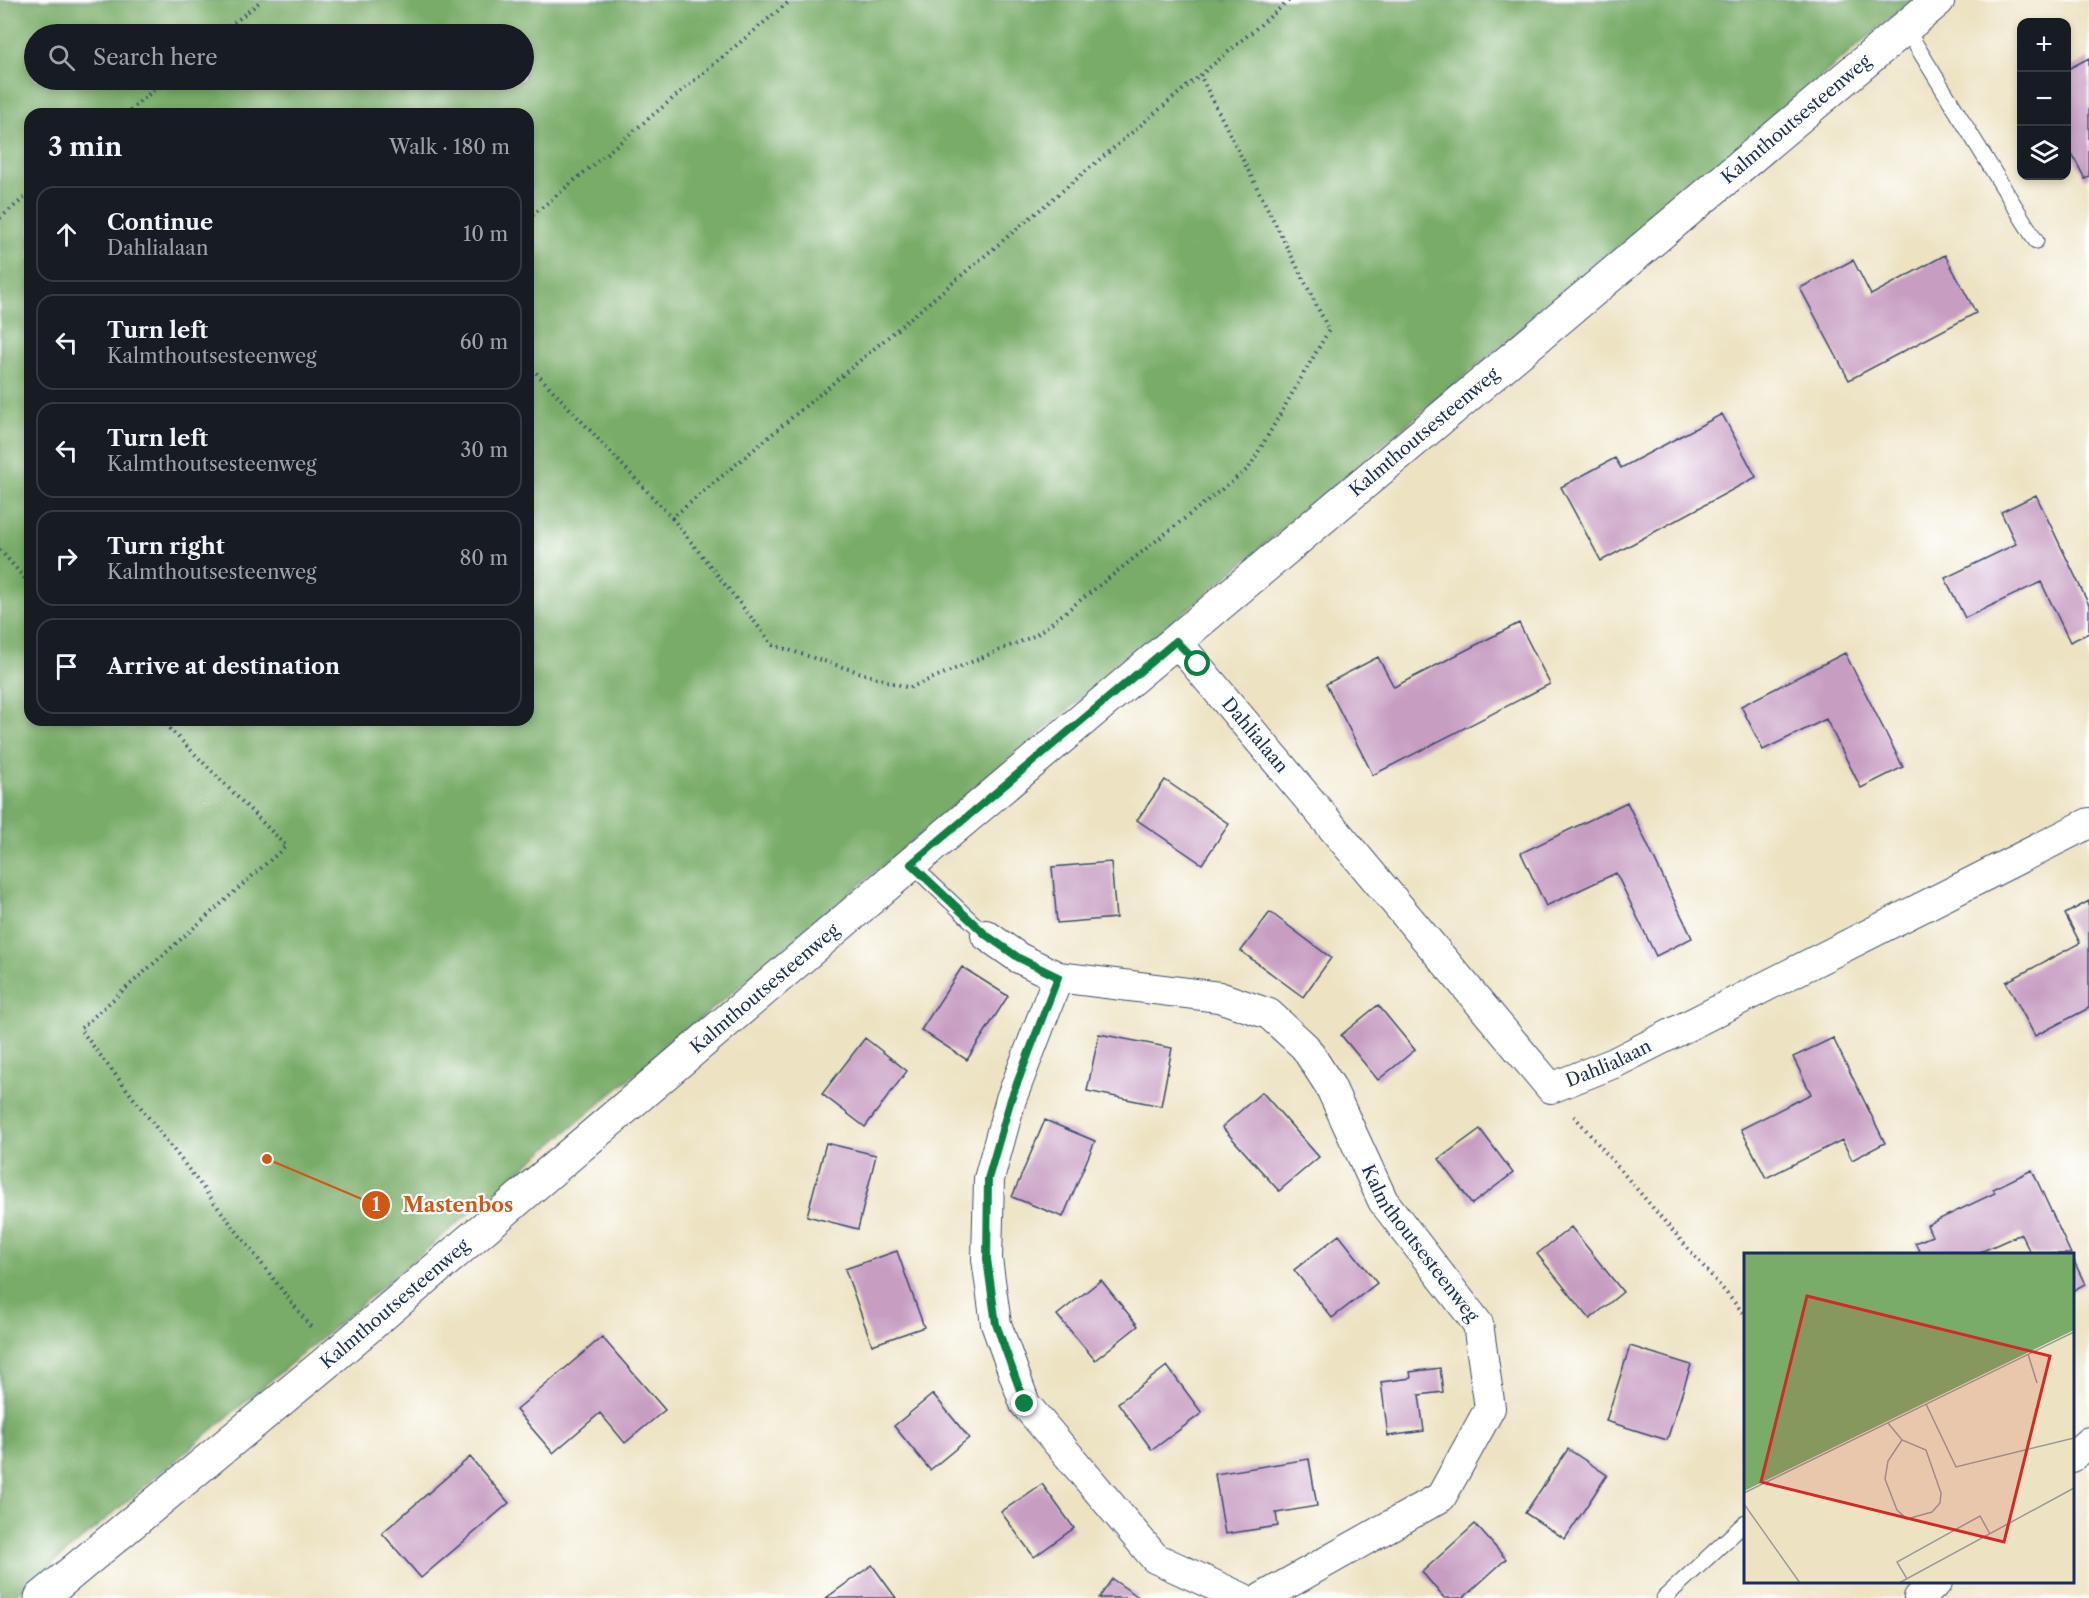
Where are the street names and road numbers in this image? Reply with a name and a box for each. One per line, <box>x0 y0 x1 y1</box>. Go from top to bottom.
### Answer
street label: Kalmthoutsesteenweg <box>1717 50 1876 189</box>
street label: Kalmthoutsesteenweg <box>1345 363 1504 501</box>
street label: Dahlialaan <box>1217 693 1293 777</box>
street label: Kalmthoutsesteenweg <box>686 919 844 1058</box>
street label: Dahlialaan <box>1563 1035 1655 1092</box>
street label: Kalmthoutsesteenweg <box>1357 1161 1484 1327</box>
street label: Kalmthoutsesteenweg <box>316 1234 474 1374</box>

